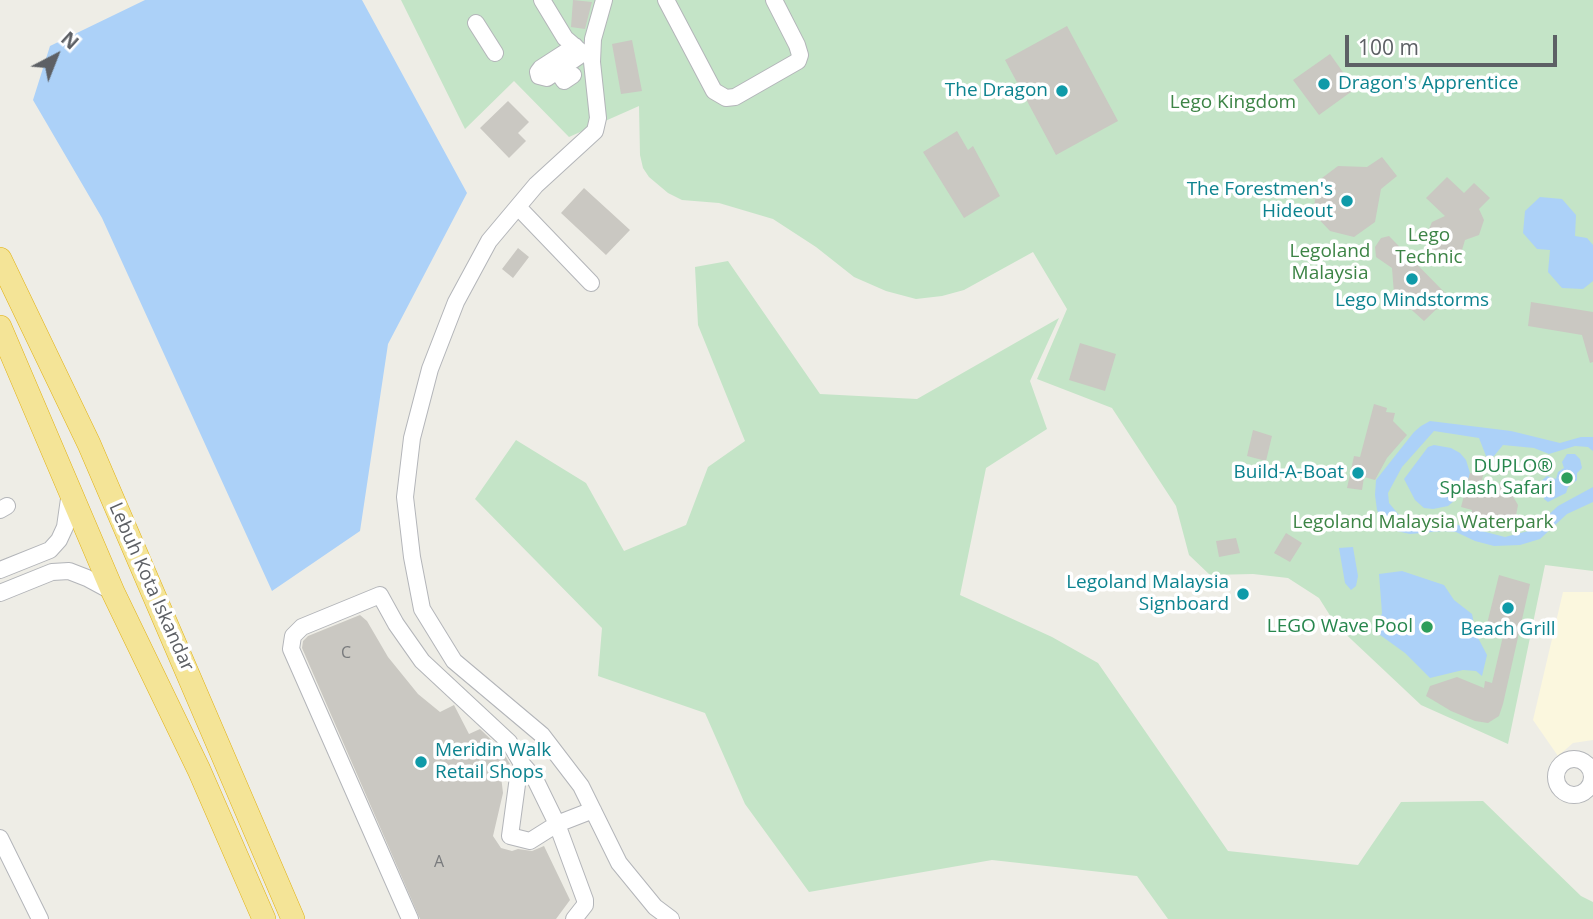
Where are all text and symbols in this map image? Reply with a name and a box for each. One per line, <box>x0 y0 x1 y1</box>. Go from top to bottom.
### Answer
north arrow <box>21 21 91 91</box>
scale bar <box>1348 21 1560 65</box>
text: N <box>56 26 84 55</box>
text: 100 m <box>1358 33 1419 61</box>
place label: Dragon's Apprentice <box>1338 73 1518 95</box>
marker: Dragon's Apprentice <box>1316 76 1332 92</box>
place label: The Dragon <box>945 80 1048 102</box>
marker: The Dragon <box>1054 83 1070 99</box>
park label: Lego Kingdom <box>1170 92 1296 114</box>
place label: The Forestmen's Hideout <box>1187 179 1333 223</box>
marker: The Forestmen's Hideout <box>1339 193 1355 209</box>
park label: Lego Technic <box>1395 225 1463 269</box>
park label: Legoland Malaysia <box>1290 241 1370 285</box>
marker: Lego Mindstorms <box>1404 271 1420 287</box>
place label: Lego Mindstorms <box>1335 290 1489 312</box>
place label: DUPLO® Splash Safari <box>1439 456 1553 500</box>
place label: Build-A-Boat <box>1234 462 1344 484</box>
marker: Build-A-Boat <box>1350 465 1366 481</box>
marker: DUPLO® Splash Safari <box>1559 470 1575 486</box>
street label: Lebuh Kota Iskandar <box>104 499 198 675</box>
park label: Legoland Malaysia Waterpark <box>1293 512 1553 534</box>
place label: Legoland Malaysia Signboard <box>1066 572 1229 616</box>
marker: Legoland Malaysia Signboard <box>1235 586 1251 602</box>
marker: Beach Grill <box>1500 600 1516 616</box>
place label: LEGO Wave Pool <box>1267 616 1413 638</box>
marker: LEGO Wave Pool <box>1419 619 1435 635</box>
place label: Beach Grill <box>1460 619 1556 641</box>
house number: C <box>341 643 351 663</box>
place label: Meridin Walk Retail Shops <box>435 740 551 784</box>
marker: Meridin Walk Retail Shops <box>413 754 429 770</box>
house number: A <box>434 852 444 872</box>

